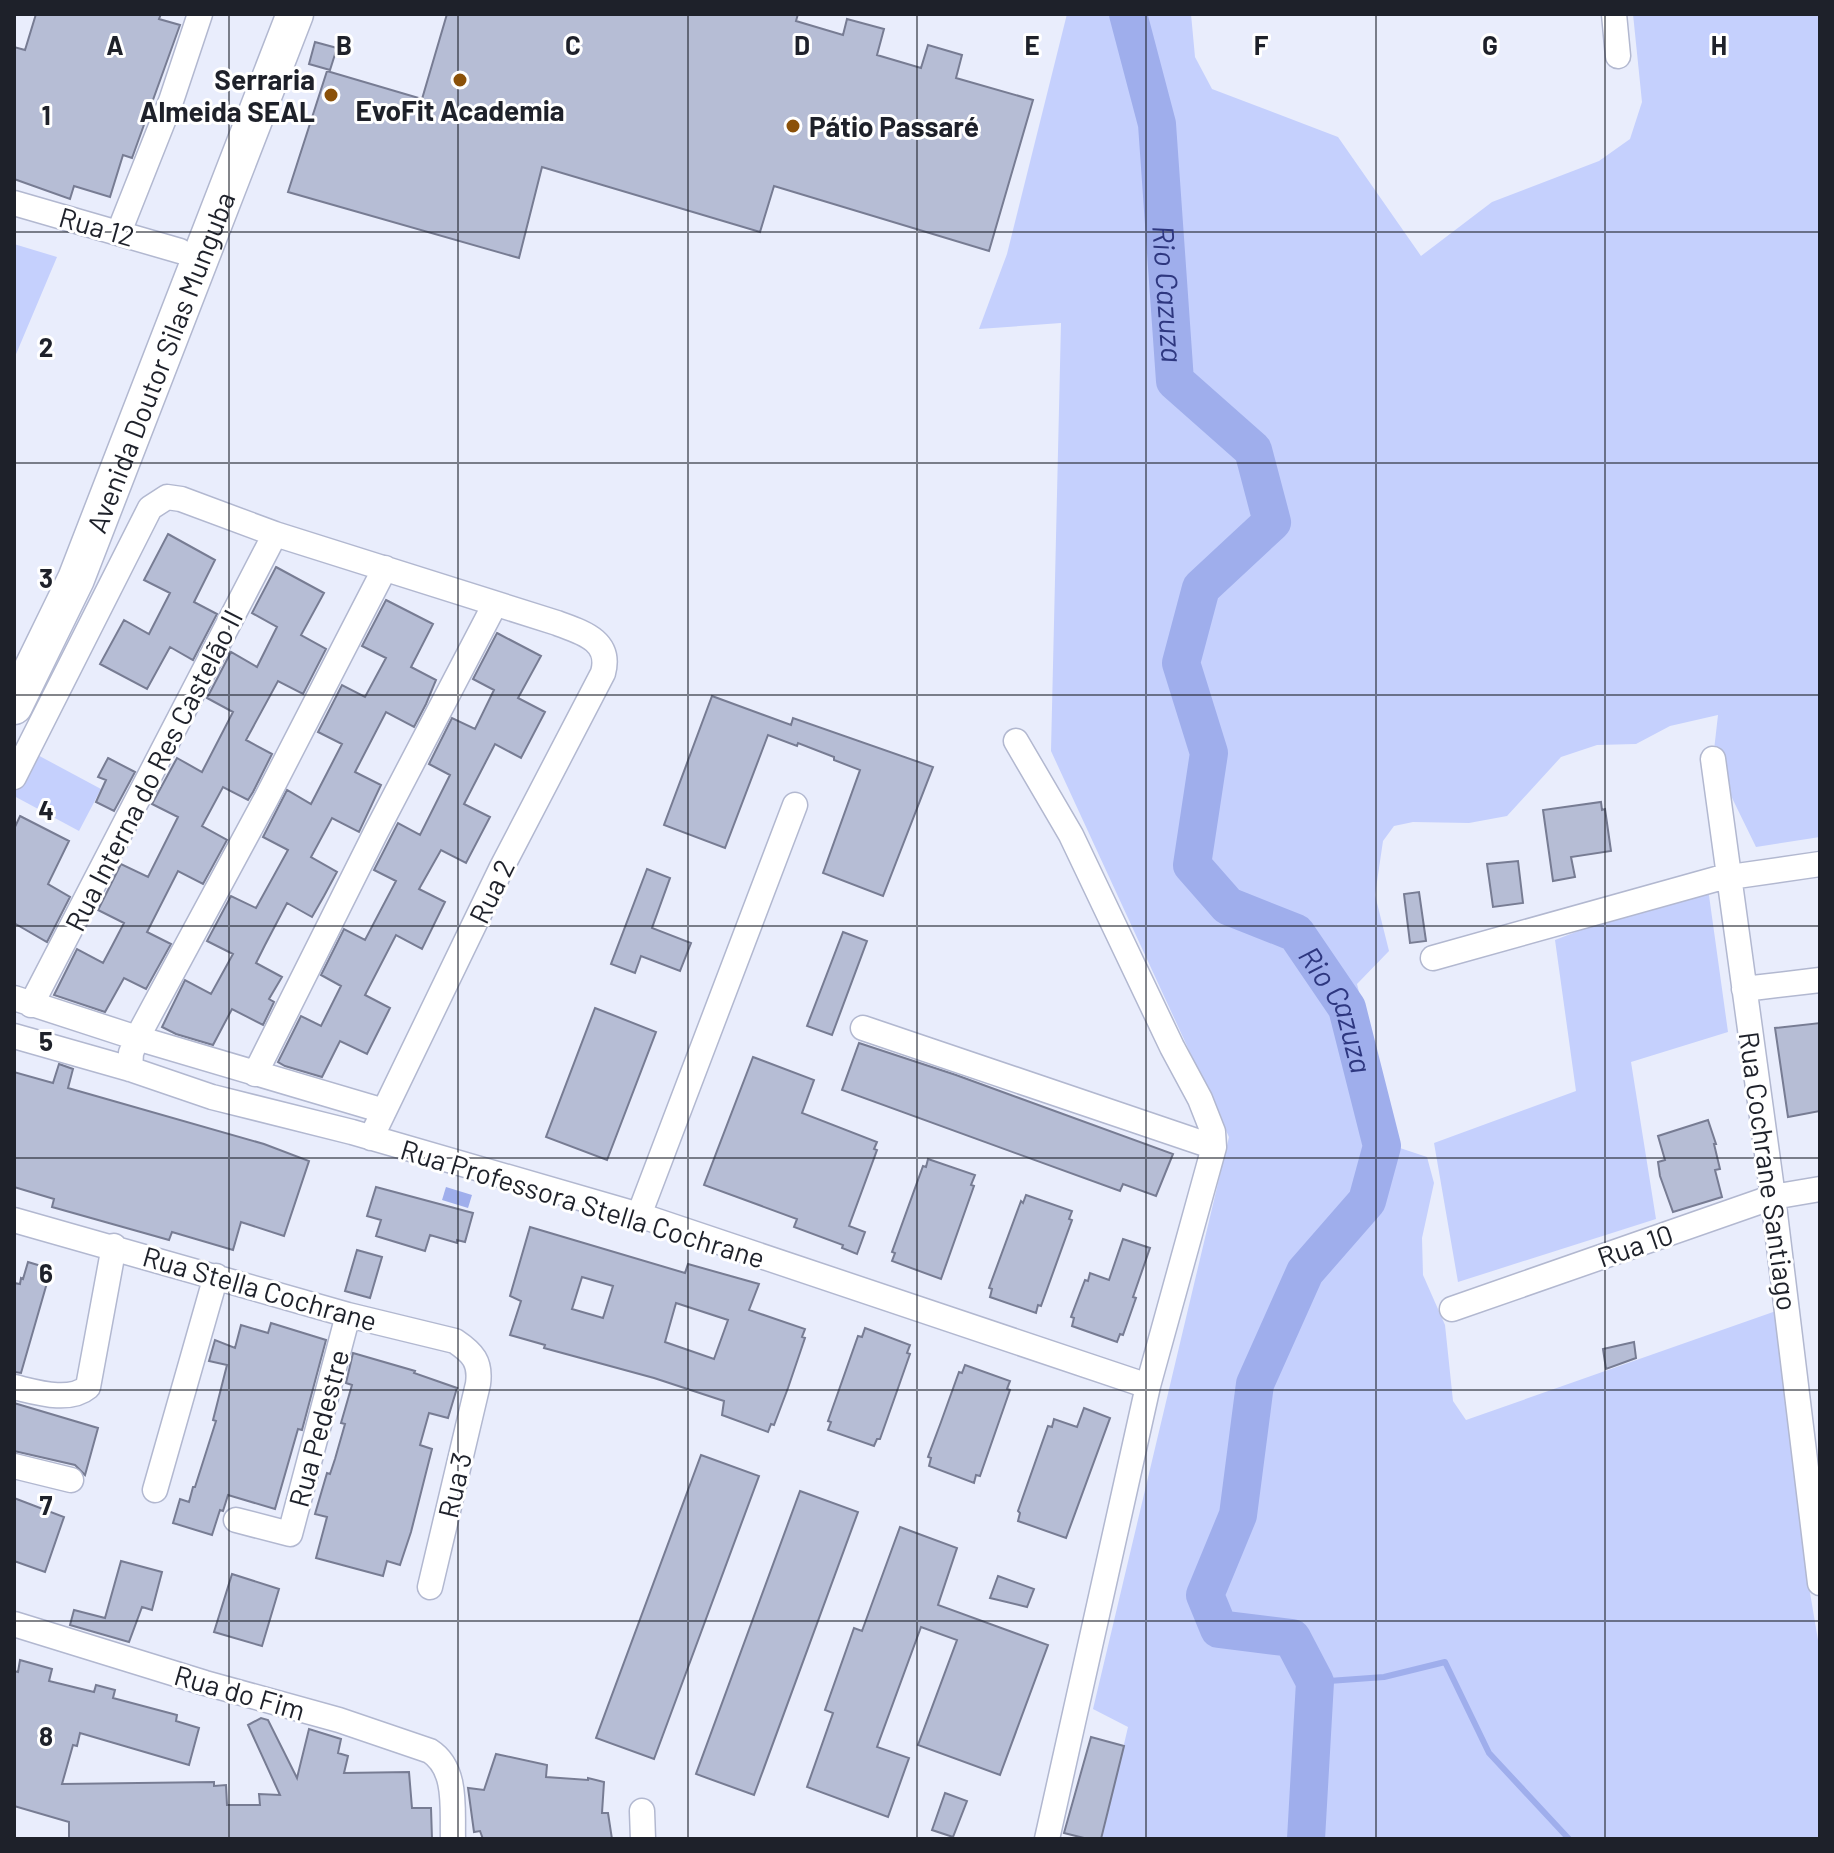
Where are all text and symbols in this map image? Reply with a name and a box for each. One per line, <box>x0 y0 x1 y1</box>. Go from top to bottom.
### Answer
text: A <box>106 29 124 60</box>
text: B <box>336 29 352 60</box>
text: C <box>565 29 581 60</box>
text: D <box>794 29 810 60</box>
text: E <box>1024 29 1040 60</box>
text: F <box>1254 29 1269 60</box>
text: G <box>1482 29 1498 60</box>
text: H <box>1711 29 1727 60</box>
place label: Serraria Almeida SEAL <box>140 62 315 128</box>
marker: EvoFit Academia <box>451 71 469 89</box>
marker: Serraria Almeida SEAL <box>322 86 340 104</box>
place label: EvoFit Academia <box>355 93 565 127</box>
text: 1 <box>41 99 51 130</box>
place label: Pátio Passaré <box>809 109 979 143</box>
marker: Pátio Passaré <box>784 117 802 135</box>
street label: Avenida Doutor Silas Munguba <box>79 187 242 537</box>
street label: Rua 12 <box>55 199 139 253</box>
water label: Rio Cazuza <box>1146 224 1192 364</box>
text: 2 <box>39 331 53 362</box>
text: 3 <box>39 562 53 593</box>
street label: Rua Interna do Res Castelão II <box>57 604 249 936</box>
text: 4 <box>38 794 54 825</box>
street label: Rua 2 <box>461 853 521 929</box>
water label: Rio Cazuza <box>1292 939 1381 1077</box>
text: 5 <box>39 1025 53 1056</box>
street label: Rua Cochrane Santiago <box>1733 1029 1805 1313</box>
street label: Rua Professora Stella Cochrane <box>397 1131 769 1275</box>
street label: Rua 10 <box>1593 1216 1677 1274</box>
street label: Rua Stella Cochrane <box>139 1238 381 1338</box>
text: 6 <box>39 1257 53 1288</box>
street label: Rua Pedestre <box>281 1346 355 1510</box>
street label: Rua 3 <box>430 1449 478 1521</box>
text: 7 <box>40 1489 53 1520</box>
street label: Rua do Fim <box>171 1657 309 1727</box>
text: 8 <box>39 1720 53 1751</box>

